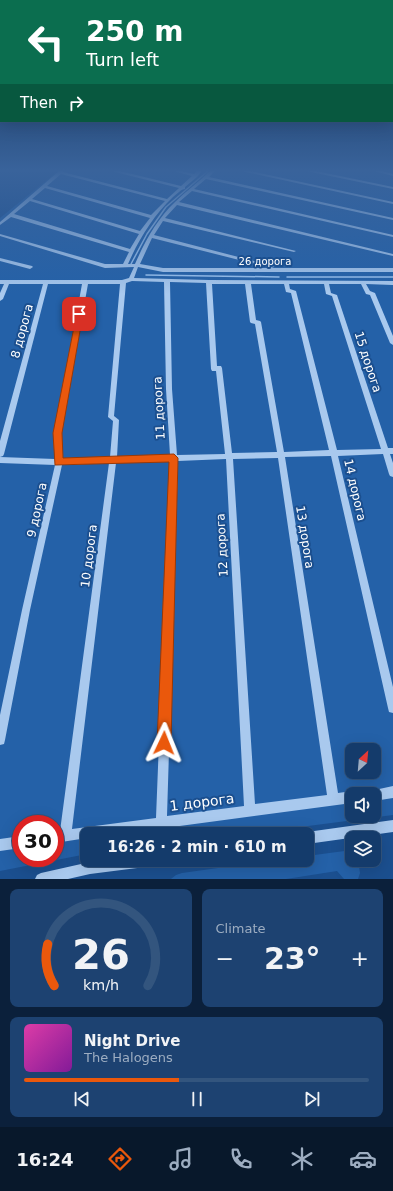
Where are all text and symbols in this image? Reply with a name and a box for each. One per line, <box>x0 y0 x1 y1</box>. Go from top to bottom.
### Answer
text: 250 m <box>86 15 183 48</box>
icon: left <box>20 16 72 68</box>
text: Turn left <box>86 49 159 70</box>
icon: right <box>65 92 87 114</box>
text: Then <box>20 94 57 112</box>
street label: 26 дорога <box>239 256 291 267</box>
pin <box>62 297 96 331</box>
street label: 8 дорога <box>8 302 36 360</box>
icon: arrive <box>68 303 90 325</box>
street label: 15 дорога <box>352 330 384 394</box>
street label: 11 дорога <box>150 376 168 440</box>
street label: 14 дорога <box>341 458 369 522</box>
street label: 9 дорога <box>24 481 50 539</box>
street label: 13 дорога <box>293 505 317 569</box>
street label: 12 дорога <box>213 513 231 577</box>
street label: 10 дорога <box>78 524 100 588</box>
position arrow <box>143 722 185 764</box>
north arrow <box>345 743 381 779</box>
map controls <box>345 743 381 867</box>
button: sound <box>345 787 381 823</box>
street label: 1 дорога <box>169 790 235 814</box>
speed limit sign: 30 <box>12 815 64 867</box>
button: layers <box>345 831 381 867</box>
text: 16:26 · 2 min · 610 m <box>107 838 287 856</box>
text: Climate <box>216 921 266 936</box>
text: 26 <box>72 930 130 979</box>
text: 23° <box>264 941 321 976</box>
text: − <box>216 946 234 971</box>
text: + <box>351 946 369 971</box>
text: km/h <box>83 977 119 993</box>
text: Night Drive <box>84 1032 180 1050</box>
text: The Halogens <box>84 1050 173 1065</box>
icon: previous <box>71 1088 93 1110</box>
icon: pause <box>186 1088 208 1110</box>
icon: next <box>301 1088 323 1110</box>
icon: directions <box>106 1145 134 1173</box>
icon: music <box>167 1145 195 1173</box>
icon: phone <box>227 1145 255 1173</box>
icon: climate <box>288 1145 316 1173</box>
icon: car <box>349 1145 377 1173</box>
text: 16:24 <box>16 1149 74 1170</box>

